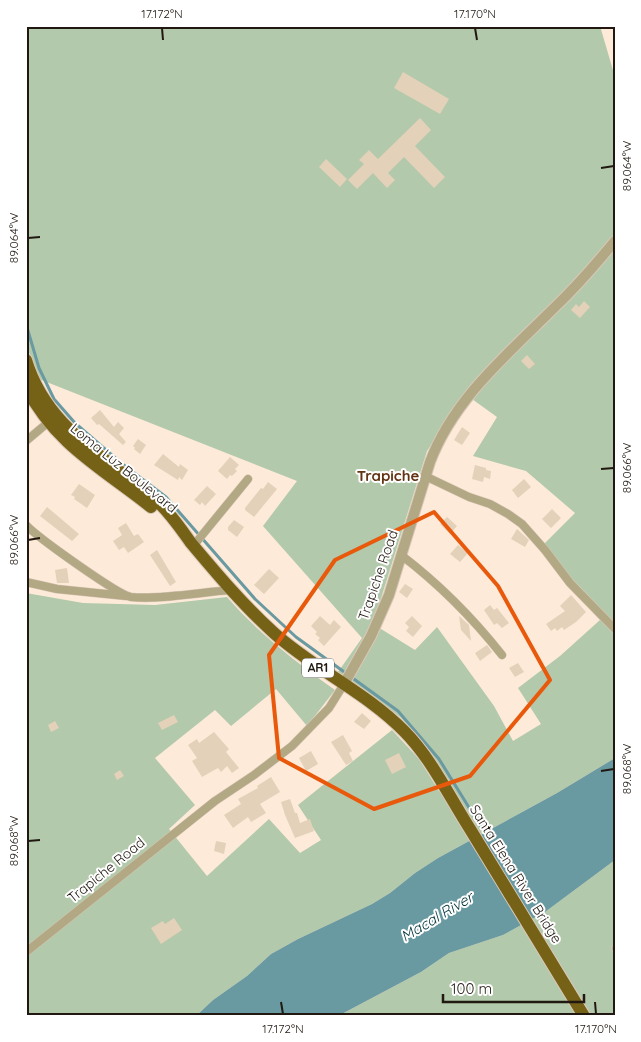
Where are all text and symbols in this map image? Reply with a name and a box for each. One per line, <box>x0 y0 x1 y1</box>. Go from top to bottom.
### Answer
text: 17.172°N <box>141 6 183 21</box>
text: 17.170°N <box>454 6 496 21</box>
text: 89.064°W <box>619 140 634 191</box>
text: 89.064°W <box>6 212 21 263</box>
street label: Loma Luz Boulevard <box>67 419 181 517</box>
text: 89.066°W <box>619 442 634 493</box>
district label: Trapiche <box>357 466 419 485</box>
text: 89.066°W <box>6 514 21 565</box>
street label: Trapiche Road <box>354 527 402 623</box>
road number: AR1 <box>302 658 334 678</box>
text: 89.068°W <box>619 743 634 794</box>
street label: Santa Elena River Bridge <box>466 801 566 947</box>
text: 89.068°W <box>6 815 21 866</box>
street label: Trapiche Road <box>64 833 148 907</box>
water label: Macal River <box>397 886 478 946</box>
scale bar <box>443 972 585 1004</box>
text: 100 m <box>451 979 492 998</box>
text: 17.172°N <box>262 1021 304 1036</box>
text: 17.170°N <box>575 1021 617 1036</box>

